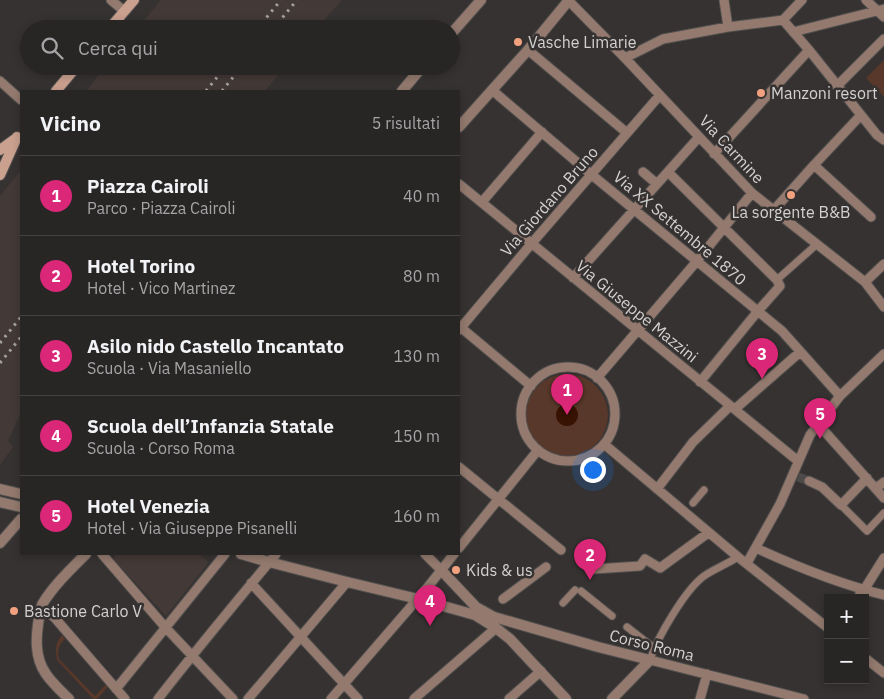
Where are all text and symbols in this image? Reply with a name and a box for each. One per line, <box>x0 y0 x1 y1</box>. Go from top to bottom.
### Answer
search box <box>20 20 460 75</box>
place label: Vasche Limarie <box>528 32 637 52</box>
icon: search <box>38 34 66 62</box>
text: Cerca qui <box>78 36 158 60</box>
marker: Vasche Limarie <box>512 36 524 48</box>
place label: Manzoni resort <box>771 83 878 103</box>
marker: Manzoni resort <box>755 87 767 99</box>
text: Vicino <box>40 109 101 137</box>
street label: Via Carmine <box>695 111 769 188</box>
text: 5 risultati <box>372 113 440 133</box>
street label: Via Giordano Bruno <box>496 142 602 260</box>
street label: Via XX Settembre 1870 <box>609 167 751 289</box>
text: Piazza Cairoli <box>87 174 209 198</box>
text: 1 <box>51 186 61 206</box>
text: 40 m <box>403 186 440 206</box>
marker: La sorgente B&B <box>785 189 797 201</box>
text: Parco · Piazza Cairoli <box>87 198 236 218</box>
place label: La sorgente B&B <box>732 202 850 222</box>
text: Hotel Torino <box>87 254 195 278</box>
street label: Via Giuseppe Mazzini <box>572 256 702 366</box>
text: 2 <box>51 266 61 286</box>
text: 80 m <box>403 266 440 286</box>
text: Hotel · Vico Martinez <box>87 278 235 298</box>
text: Asilo nido Castello Incantato <box>87 334 344 358</box>
pin: 3 <box>746 338 778 379</box>
text: 3 <box>51 346 61 366</box>
text: 130 m <box>393 346 440 366</box>
text: Scuola · Via Masaniello <box>87 358 251 378</box>
pin: 1 <box>551 374 583 415</box>
pin: 5 <box>804 398 836 439</box>
text: Scuola dell’Infanzia Statale <box>87 414 334 438</box>
text: 4 <box>51 426 61 446</box>
text: 150 m <box>393 426 440 446</box>
text: Scuola · Corso Roma <box>87 438 235 458</box>
your location <box>580 457 606 483</box>
text: Hotel Venezia <box>87 494 210 518</box>
text: 5 <box>51 506 61 526</box>
text: 160 m <box>393 506 440 526</box>
text: Hotel · Via Giuseppe Pisanelli <box>87 518 297 538</box>
pin: 2 <box>574 539 606 580</box>
place label: Kids & us <box>466 560 533 580</box>
marker: Kids & us <box>450 564 462 576</box>
pin: 4 <box>414 585 446 626</box>
map controls <box>824 594 869 684</box>
button: + <box>824 594 869 639</box>
place label: Bastione Carlo V <box>24 601 142 621</box>
marker: Bastione Carlo V <box>8 605 20 617</box>
street label: Corso Roma <box>607 625 697 665</box>
button: − <box>824 639 869 684</box>

